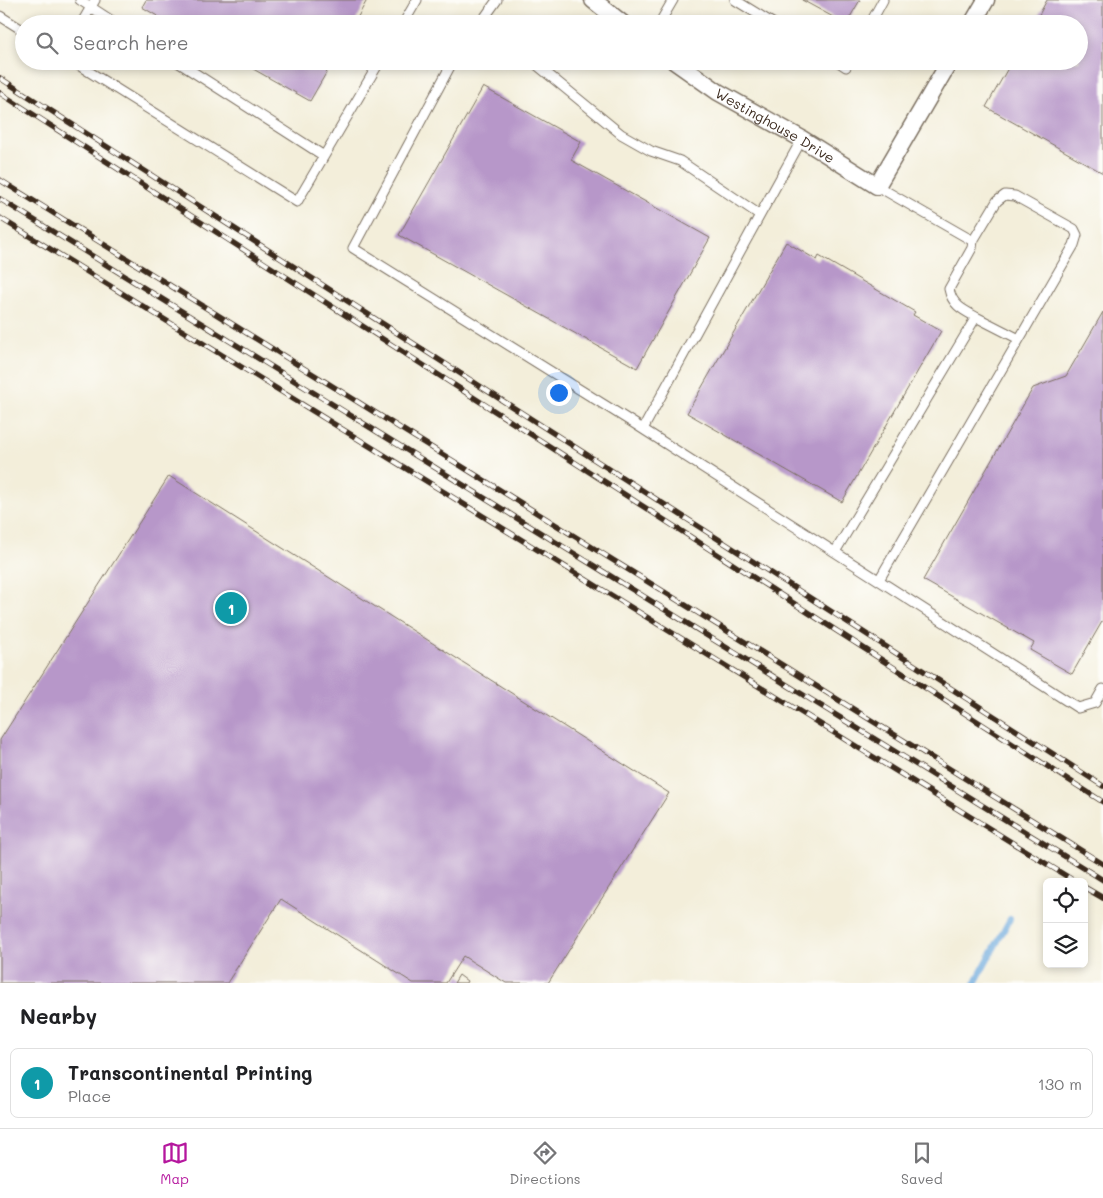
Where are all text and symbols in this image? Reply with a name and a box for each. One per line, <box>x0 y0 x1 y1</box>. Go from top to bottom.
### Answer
search box <box>15 15 1088 70</box>
icon: search <box>33 29 61 57</box>
text: Search here <box>73 30 189 55</box>
street label: Westinghouse Drive <box>712 83 839 167</box>
your location <box>546 380 572 406</box>
pin: 1 <box>215 589 247 627</box>
map controls <box>1043 878 1088 968</box>
button: locate <box>1043 878 1088 923</box>
button: layers <box>1043 923 1088 968</box>
text: Nearby <box>20 1002 97 1029</box>
text: Transcontinental Printing <box>68 1060 312 1085</box>
text: 1 <box>33 1073 41 1094</box>
text: 130 m <box>1038 1073 1082 1094</box>
text: Place <box>68 1085 111 1106</box>
tab: Map <box>160 1139 189 1188</box>
tab: Directions <box>509 1139 581 1188</box>
tab: Saved <box>901 1139 943 1188</box>

